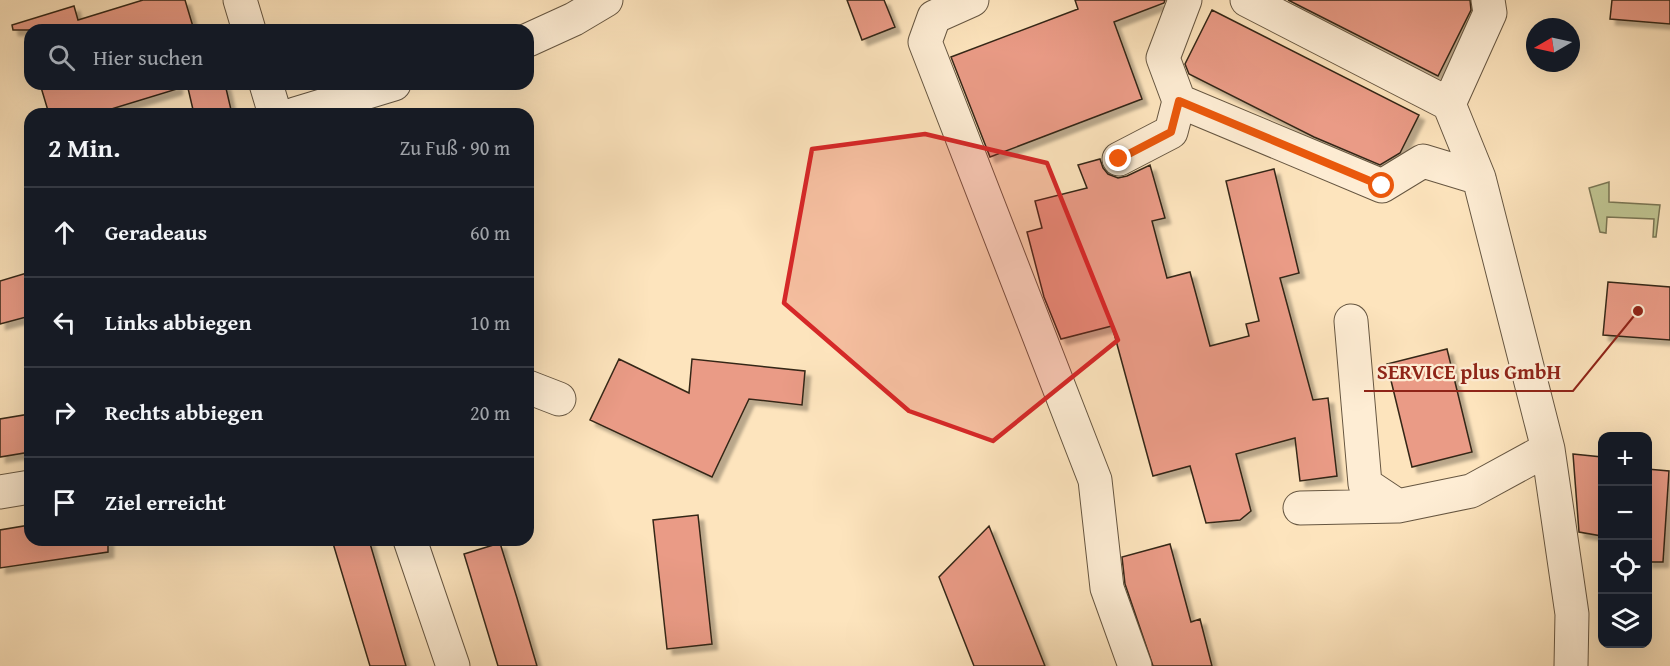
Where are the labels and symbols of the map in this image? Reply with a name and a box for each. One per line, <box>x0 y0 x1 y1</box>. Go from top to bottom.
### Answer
north arrow <box>1526 18 1580 72</box>
route end <box>1105 145 1131 171</box>
route start <box>1368 172 1394 198</box>
callout: SERVICE plus GmbH <box>1364 352 1573 391</box>
text: SERVICE plus GmbH <box>1377 356 1561 387</box>

